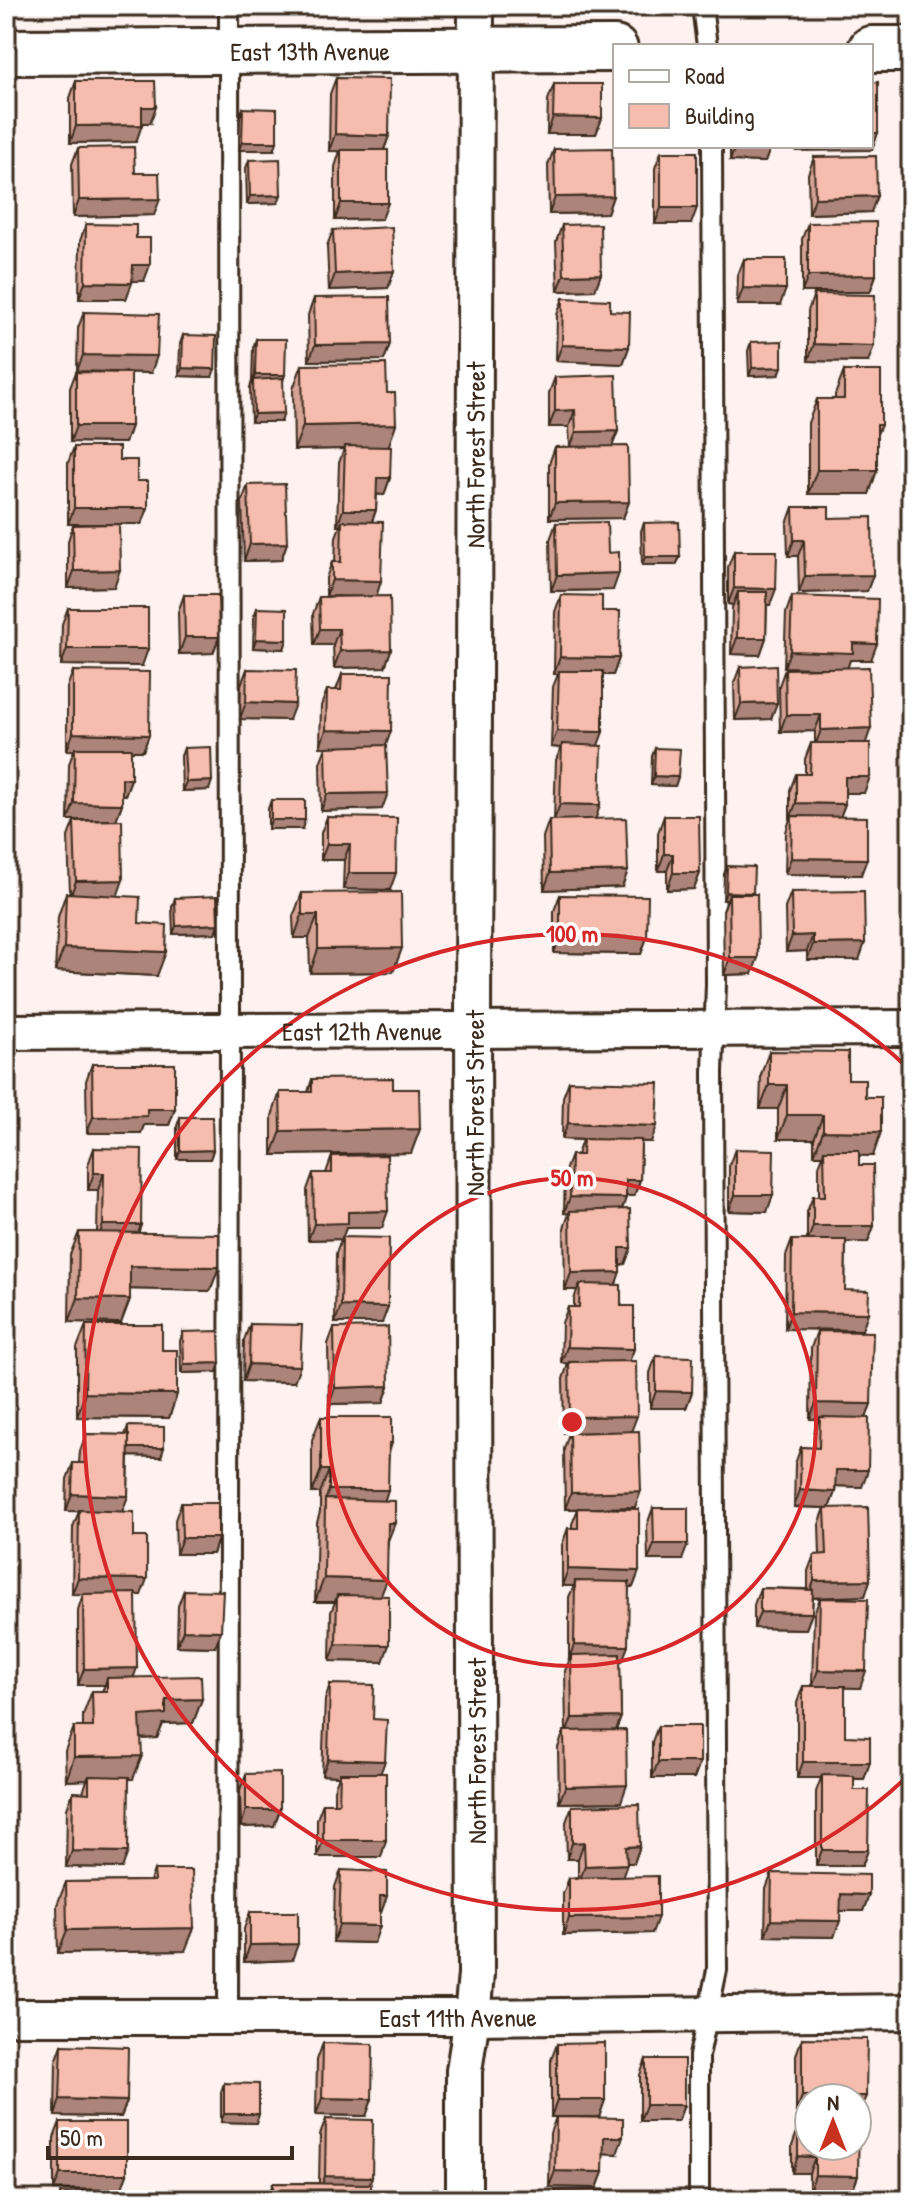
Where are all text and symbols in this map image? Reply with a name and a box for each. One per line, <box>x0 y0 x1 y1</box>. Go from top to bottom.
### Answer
street label: East 13th Avenue <box>230 33 390 68</box>
legend <box>613 44 873 148</box>
text: Road <box>685 59 724 91</box>
text: Building <box>685 99 755 131</box>
street label: North Forest Street <box>457 361 492 548</box>
text: 100 m <box>546 917 598 949</box>
street label: North Forest Street <box>457 1009 492 1196</box>
street label: East 12th Avenue <box>282 1013 442 1048</box>
text: 50 m <box>551 1161 593 1193</box>
centre of rings <box>558 1408 586 1436</box>
street label: North Forest Street <box>459 1657 494 1844</box>
street label: East 11th Avenue <box>379 1999 537 2035</box>
north arrow <box>793 2082 873 2162</box>
text: N <box>827 2087 839 2117</box>
scale bar <box>48 2110 292 2160</box>
text: 50 m <box>60 2121 103 2153</box>

